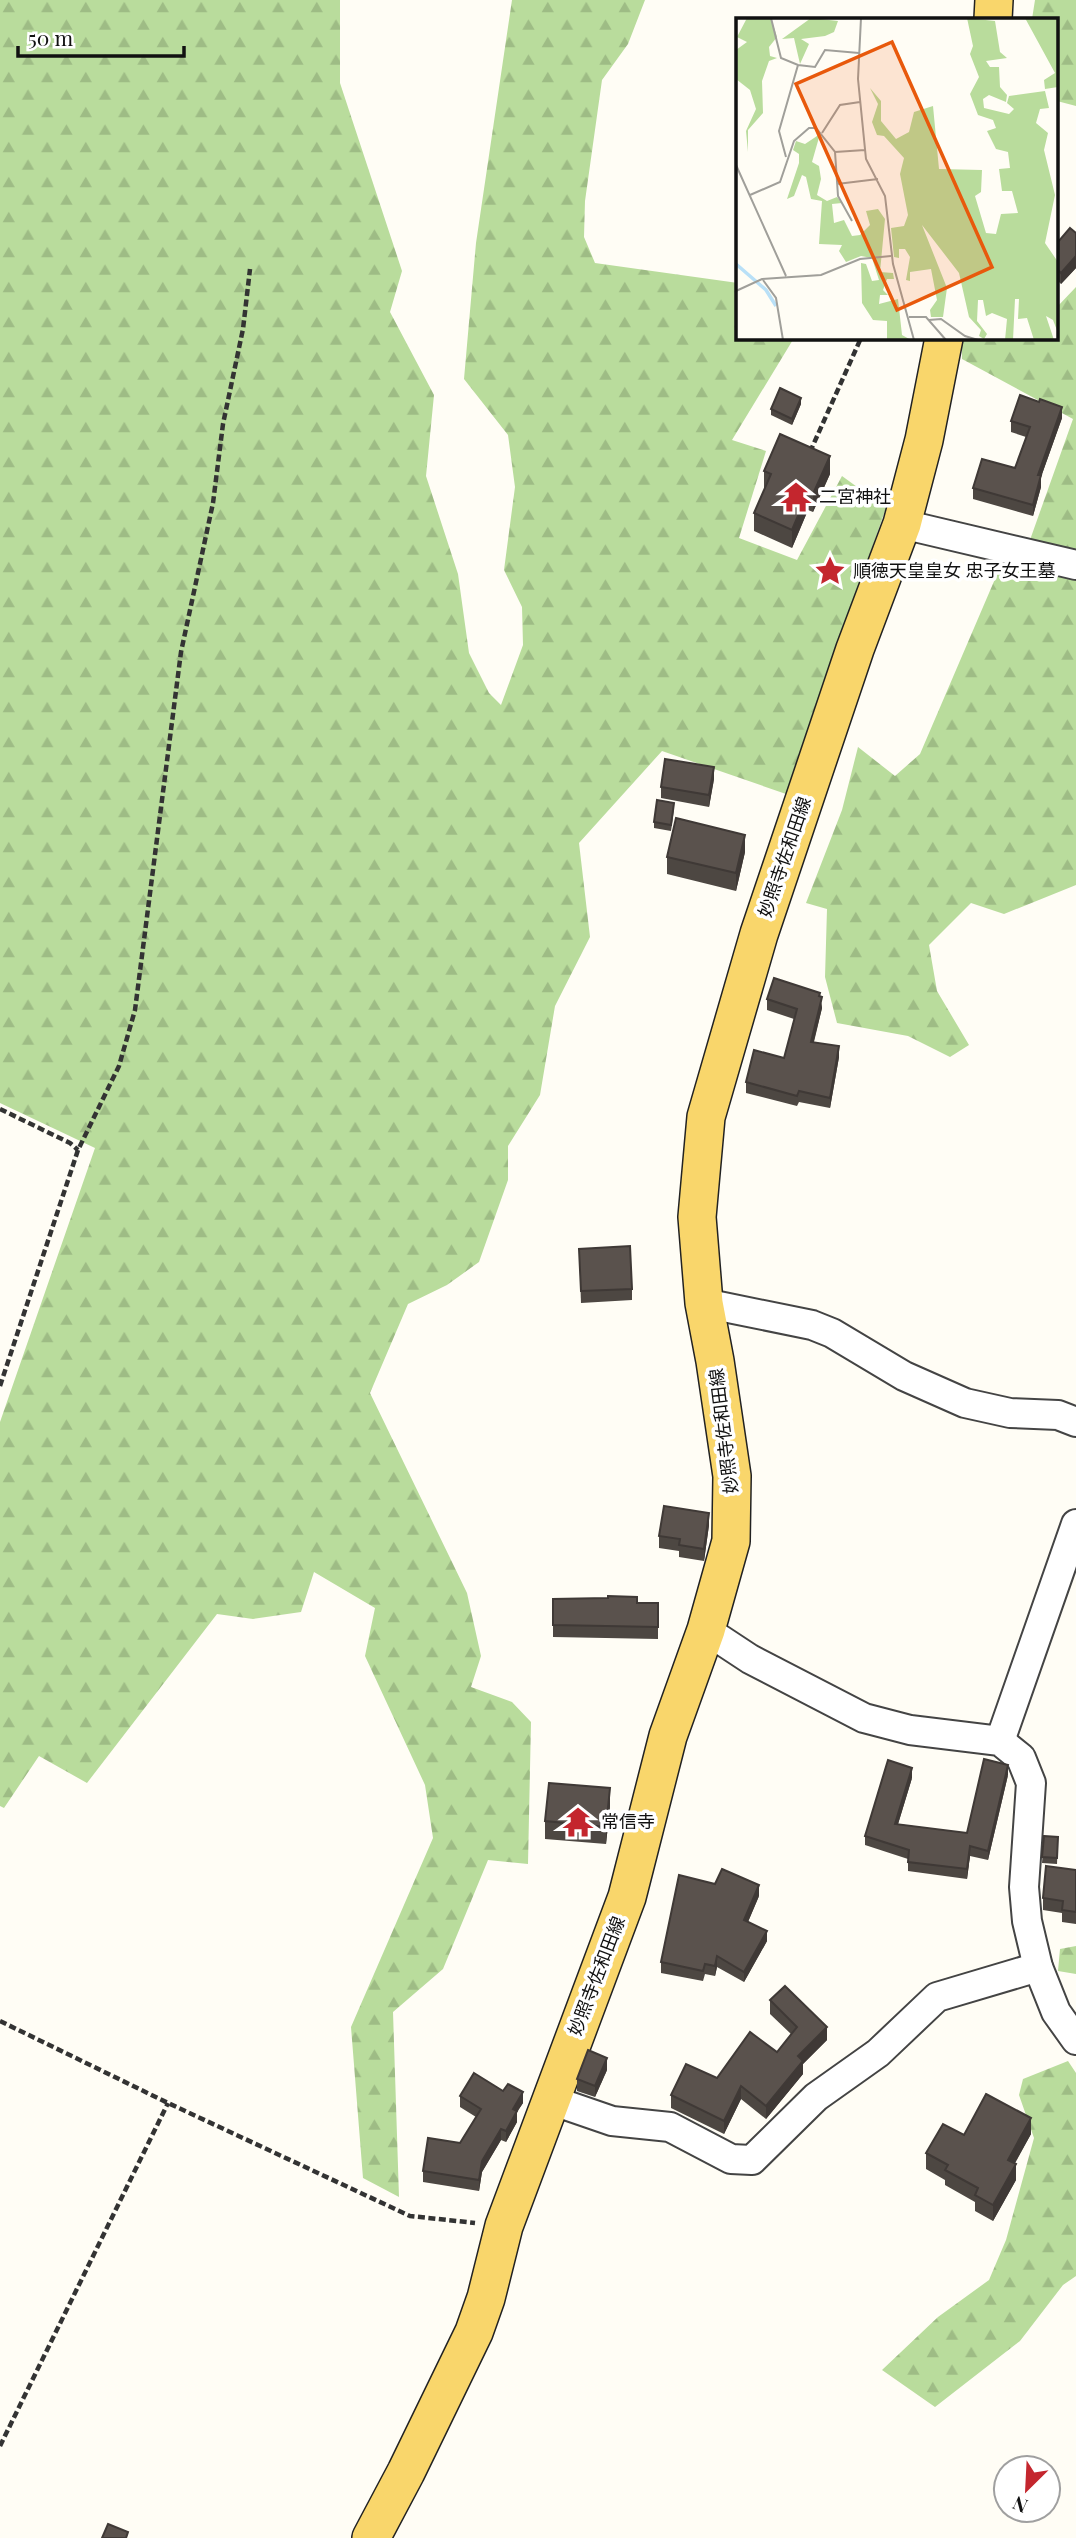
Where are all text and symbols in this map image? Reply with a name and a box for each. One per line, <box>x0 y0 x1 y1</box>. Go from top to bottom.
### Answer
scale bar <box>18 14 184 58</box>
inset map <box>736 18 1058 340</box>
text: 50 m <box>28 23 74 51</box>
temple icon: 二宮神社 <box>779 480 813 514</box>
place label: 二宮神社 <box>819 484 891 508</box>
place icon: 順徳天皇皇女 忠子女王墓 <box>813 554 847 588</box>
place label: 順徳天皇皇女 忠子女王墓 <box>853 558 1055 582</box>
street label: 妙照寺佐和田線 <box>752 793 816 920</box>
street label: 妙照寺佐和田線 <box>703 1367 743 1495</box>
temple icon: 常信寺 <box>561 1805 595 1839</box>
place label: 常信寺 <box>601 1809 655 1833</box>
street label: 妙照寺佐和田線 <box>562 1913 630 2039</box>
north arrow <box>992 2454 1062 2524</box>
text: N <box>1008 2491 1031 2520</box>

